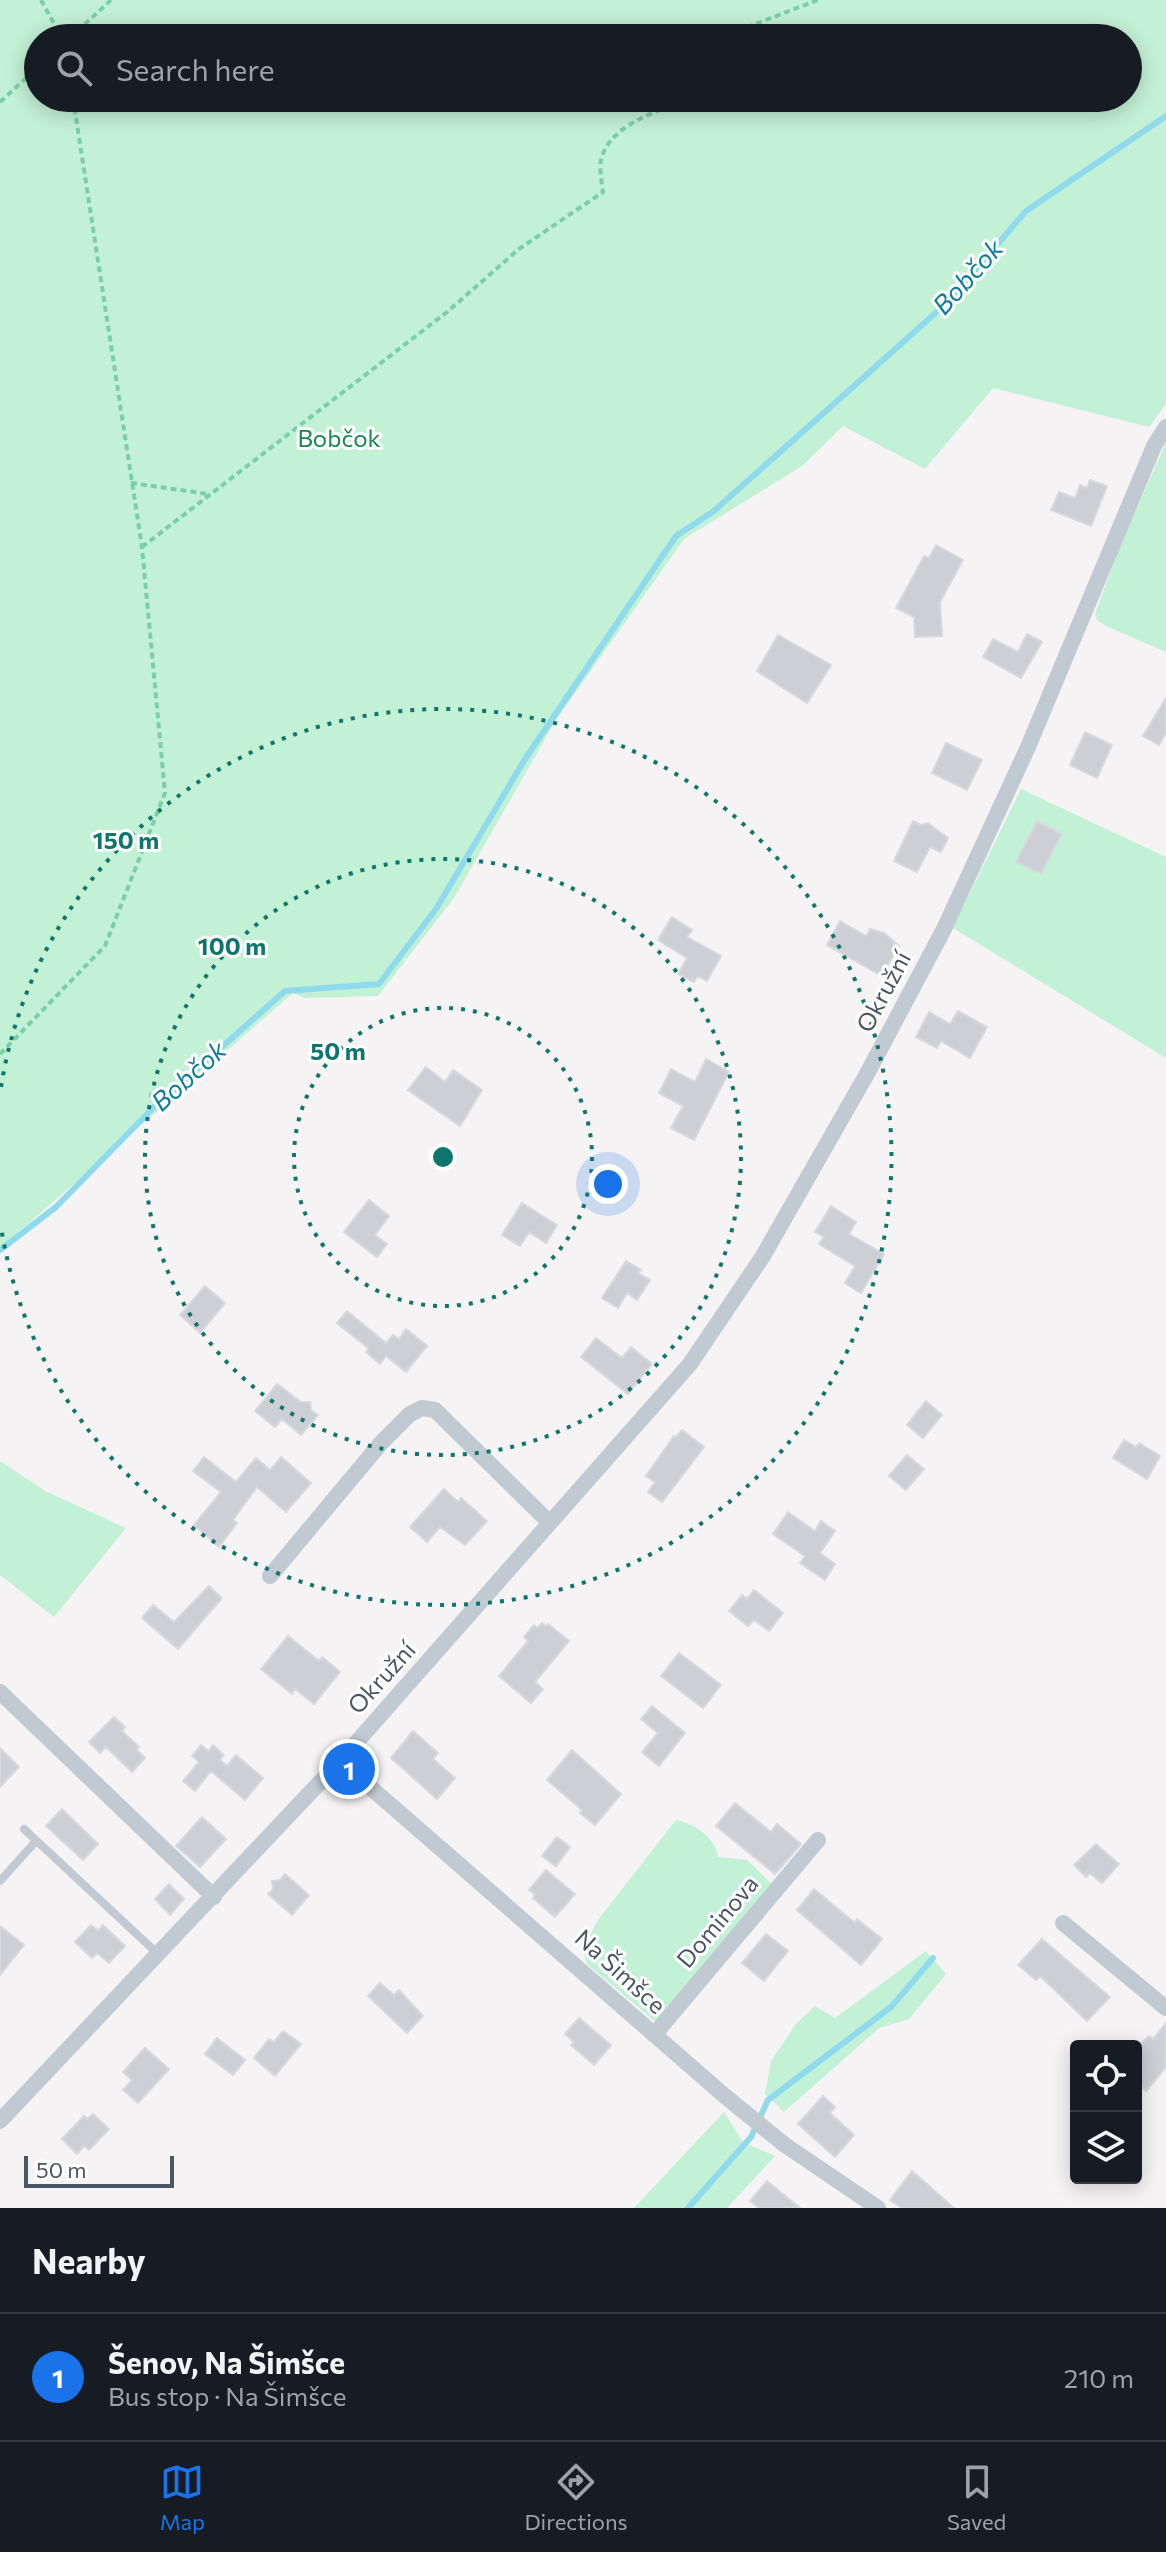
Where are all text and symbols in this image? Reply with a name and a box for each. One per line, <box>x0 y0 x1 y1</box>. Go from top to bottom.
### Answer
search box <box>24 24 1142 112</box>
icon: search <box>52 46 96 90</box>
text: Search here <box>116 50 275 87</box>
water label: Bobčok <box>925 231 1009 320</box>
park label: Bobčok <box>297 423 381 452</box>
text: 150 m <box>93 825 159 854</box>
text: 100 m <box>198 931 266 960</box>
street label: Okružní <box>849 945 916 1037</box>
water label: Bobčok <box>144 1033 233 1117</box>
text: 50 m <box>310 1036 366 1065</box>
centre of rings <box>429 1143 457 1171</box>
your location <box>588 1164 628 1204</box>
street label: Okružní <box>341 1634 421 1719</box>
pin: 1 <box>323 1739 375 1799</box>
street label: Dominova <box>670 1869 764 1973</box>
street label: Na Šimšce <box>570 1923 672 2019</box>
map controls <box>1070 2040 1142 2184</box>
button: locate <box>1070 2040 1142 2112</box>
button: layers <box>1070 2112 1142 2184</box>
scale bar <box>24 2152 174 2188</box>
text: 50 m <box>36 2156 86 2183</box>
text: Nearby <box>32 2239 146 2281</box>
text: Šenov, Na Šimšce <box>108 2343 345 2380</box>
text: 1 <box>52 2362 64 2393</box>
text: 210 m <box>1064 2362 1134 2393</box>
text: Bus stop · Na Šimšce <box>108 2380 347 2411</box>
tab: Map <box>160 2460 205 2535</box>
tab: Directions <box>524 2460 628 2535</box>
tab: Saved <box>947 2460 1006 2535</box>

